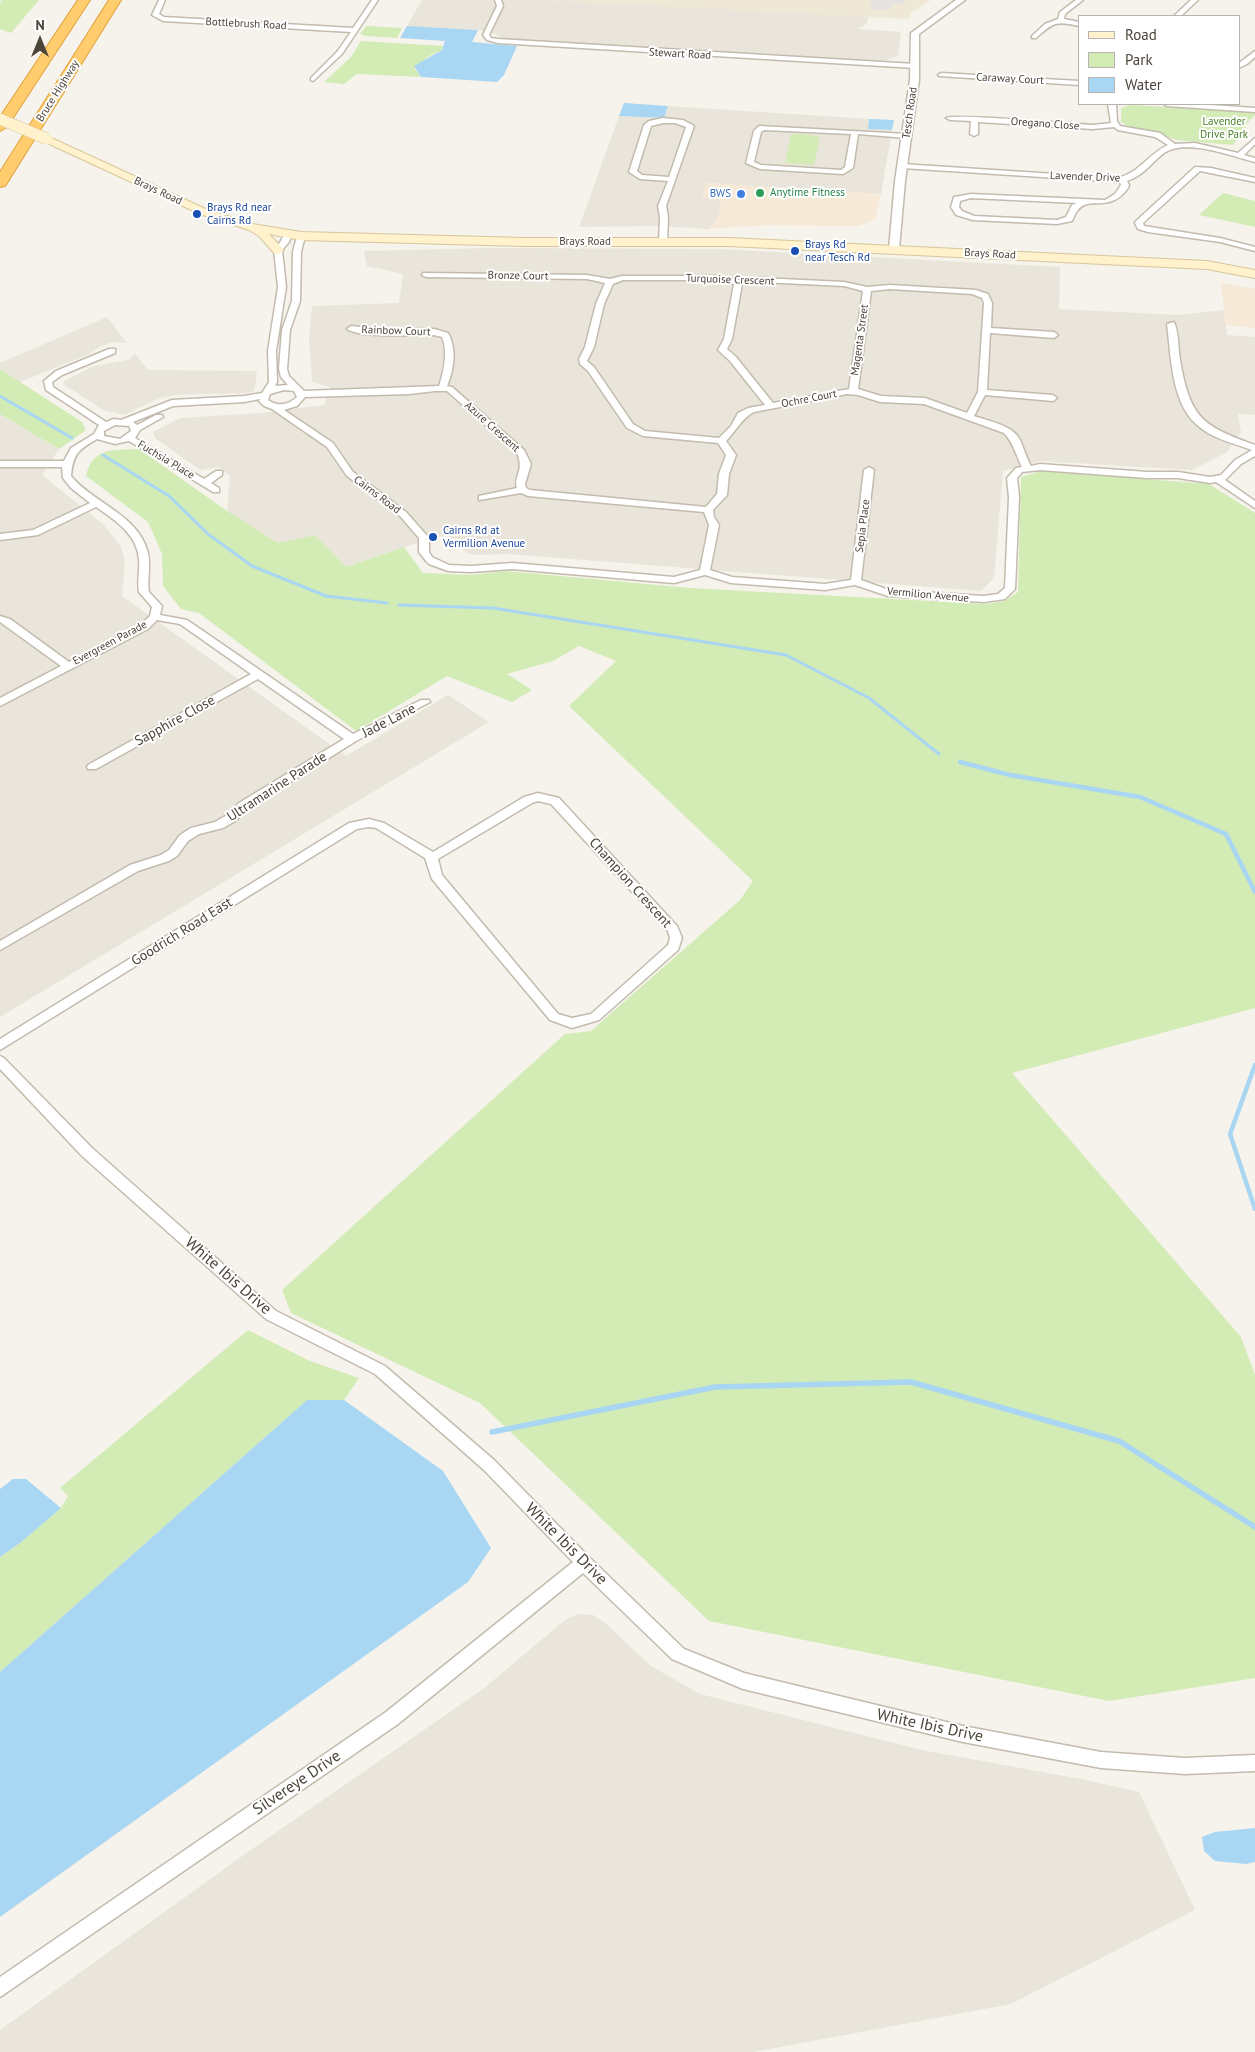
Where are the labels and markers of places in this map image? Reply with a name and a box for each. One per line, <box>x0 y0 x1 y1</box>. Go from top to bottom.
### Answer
place label: Anytime Fitness <box>770 186 845 200</box>
place label: BWS <box>710 187 731 201</box>
marker: Anytime Fitness <box>754 187 766 199</box>
marker: BWS <box>735 188 747 200</box>
place label: Brays Rd near Cairns Rd <box>207 201 272 227</box>
marker: Brays Rd near Cairns Rd <box>191 208 203 220</box>
place label: Brays Rd near Tesch Rd <box>805 238 870 264</box>
marker: Brays Rd near Tesch Rd <box>789 245 801 257</box>
place label: Cairns Rd at Vermilion Avenue <box>443 524 525 550</box>
marker: Cairns Rd at Vermilion Avenue <box>427 531 439 543</box>

